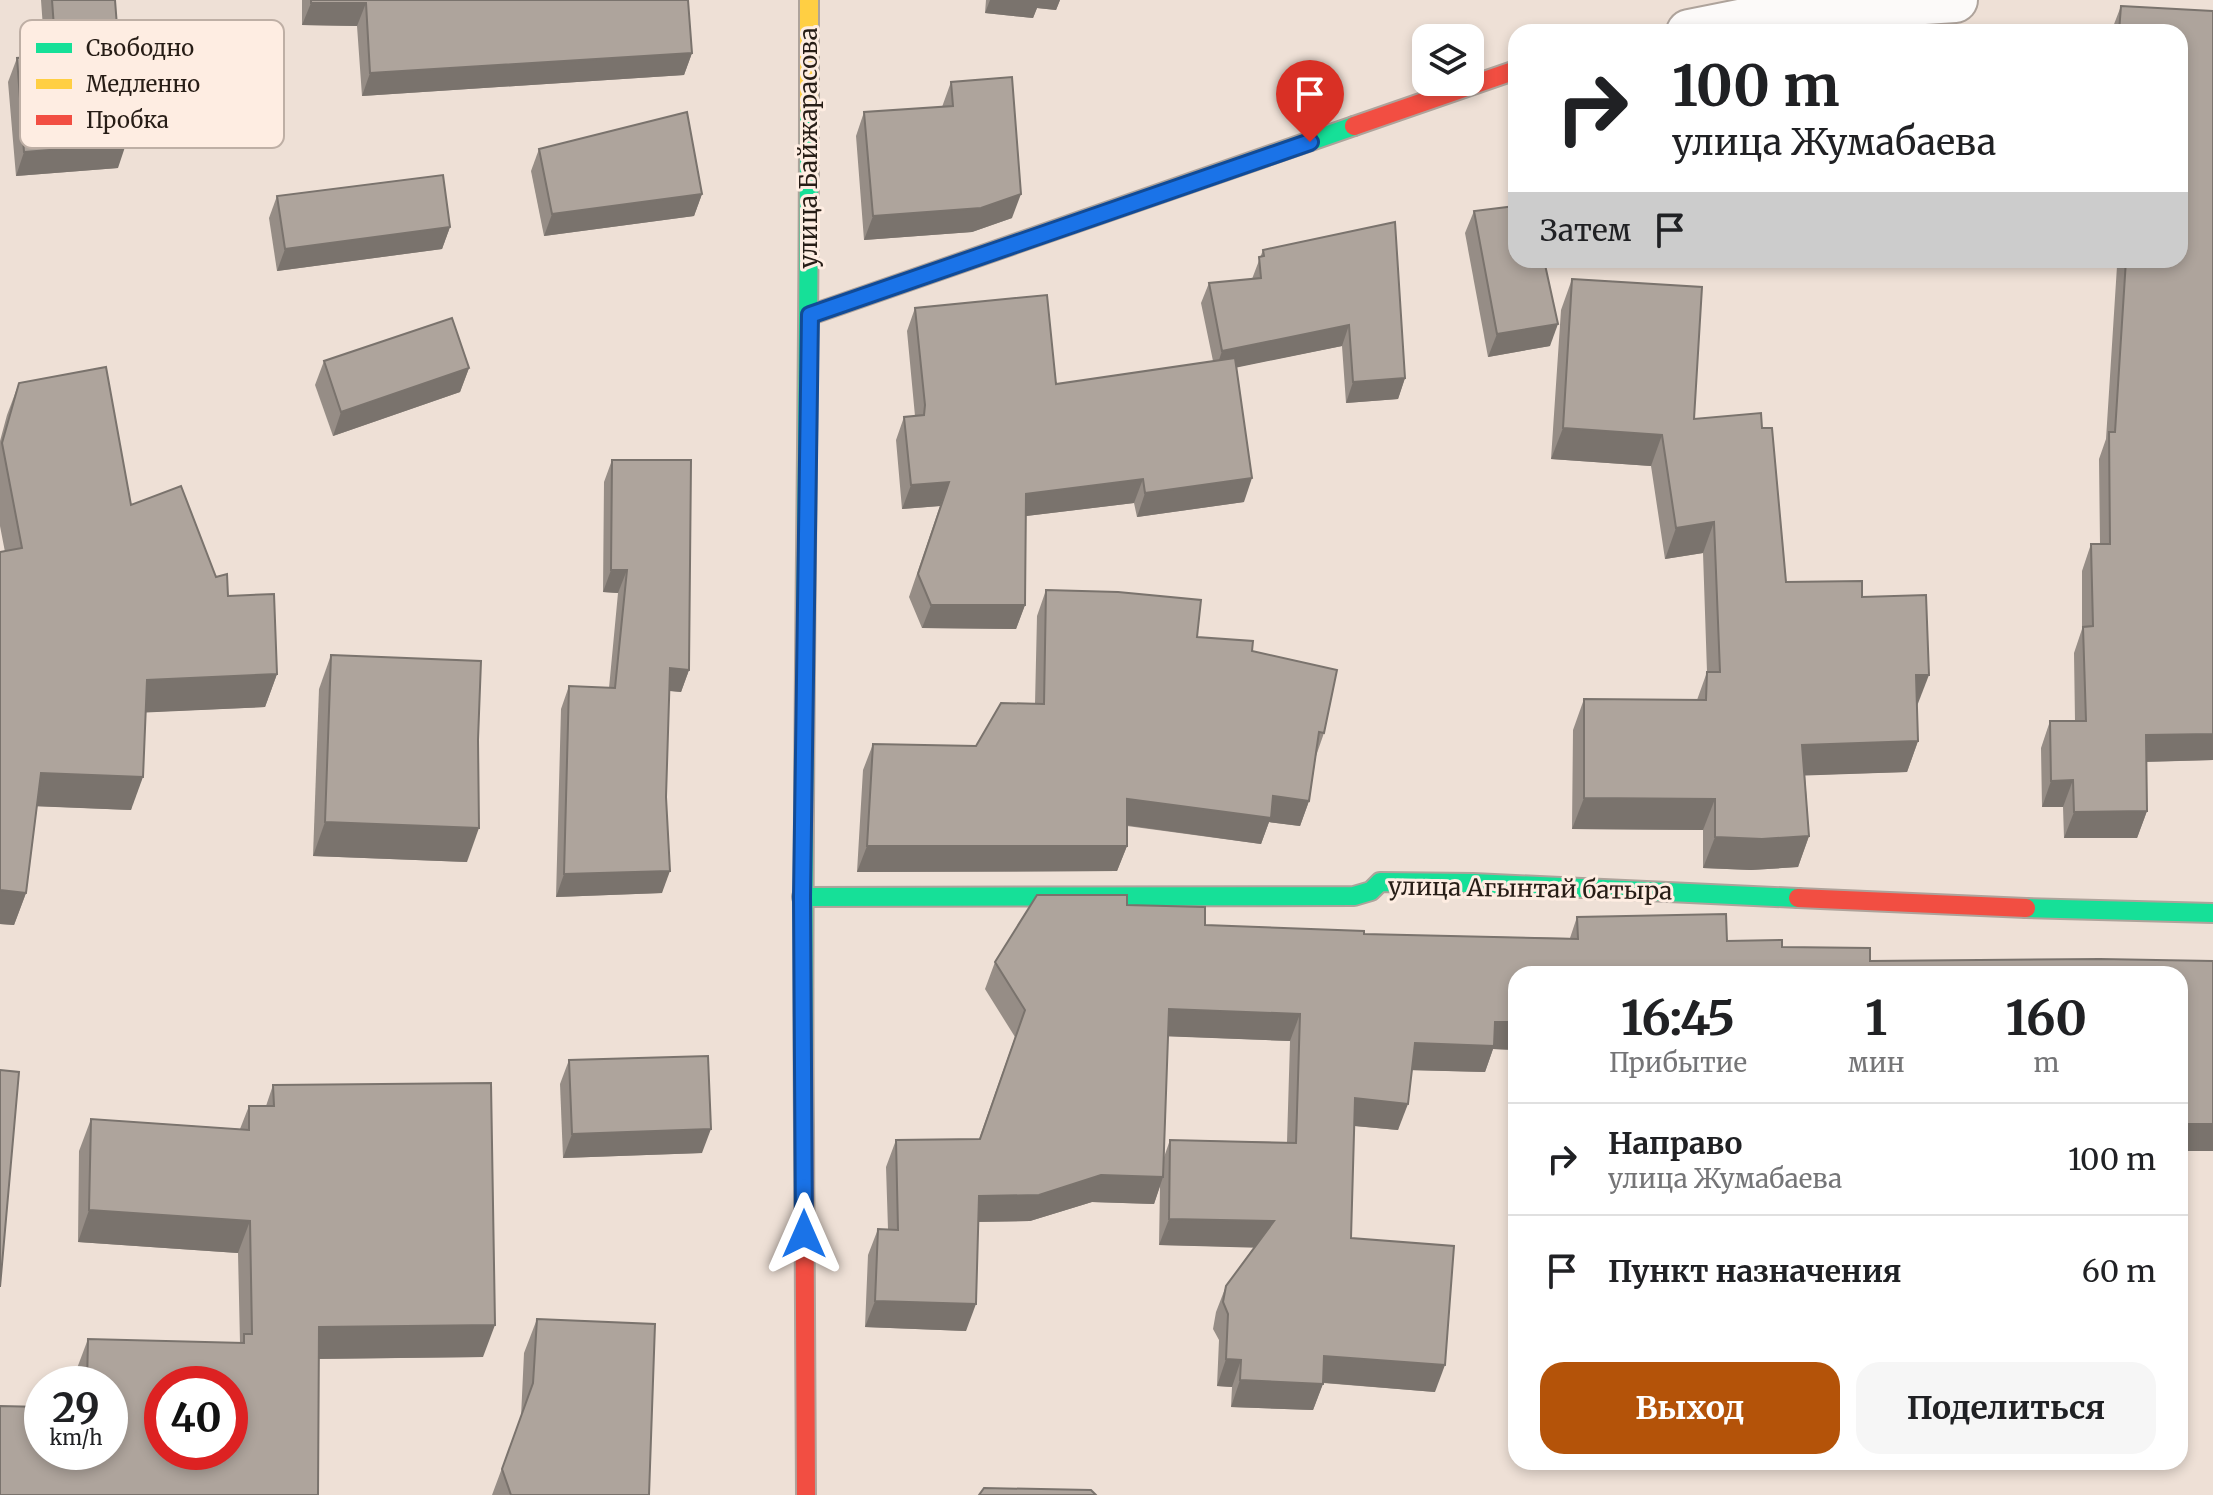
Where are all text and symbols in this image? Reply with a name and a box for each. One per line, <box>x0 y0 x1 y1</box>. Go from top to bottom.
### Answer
legend <box>20 20 284 148</box>
map controls <box>1412 24 1484 96</box>
button: layers <box>1412 24 1484 96</box>
street label: улица Байжарасова <box>793 27 824 269</box>
text: Свободно <box>86 34 194 62</box>
text: 100 m <box>1672 51 1840 121</box>
icon: right <box>1540 56 1644 160</box>
pin <box>1276 60 1344 142</box>
text: Медленно <box>86 70 200 98</box>
icon: arrive <box>1288 72 1332 116</box>
text: Пробка <box>86 106 169 134</box>
text: улица Жумабаева <box>1672 120 1996 165</box>
icon: arrive <box>1648 208 1692 252</box>
text: Затем <box>1540 211 1632 249</box>
street label: улица Агынтай батыра <box>1388 871 1673 906</box>
text: 16:45 <box>1621 988 1735 1048</box>
text: 1 <box>1865 988 1887 1048</box>
text: 160 <box>2006 988 2087 1048</box>
text: Прибытие <box>1609 1046 1747 1079</box>
text: мин <box>1848 1046 1905 1079</box>
text: m <box>2033 1046 2059 1079</box>
text: Направо <box>1608 1124 1742 1162</box>
icon: right <box>1540 1137 1584 1181</box>
text: 100 m <box>2068 1140 2156 1178</box>
text: улица Жумабаева <box>1608 1162 1842 1195</box>
position arrow <box>762 1192 846 1276</box>
icon: arrive <box>1540 1249 1584 1293</box>
text: Пункт назначения <box>1608 1252 1902 1290</box>
text: 60 m <box>2082 1252 2156 1290</box>
button: Выход <box>1540 1362 1840 1454</box>
button: Поделиться <box>1856 1362 2156 1454</box>
speed limit sign: 40 <box>144 1366 248 1470</box>
text: 29 <box>52 1383 100 1433</box>
text: km/h <box>50 1425 102 1450</box>

